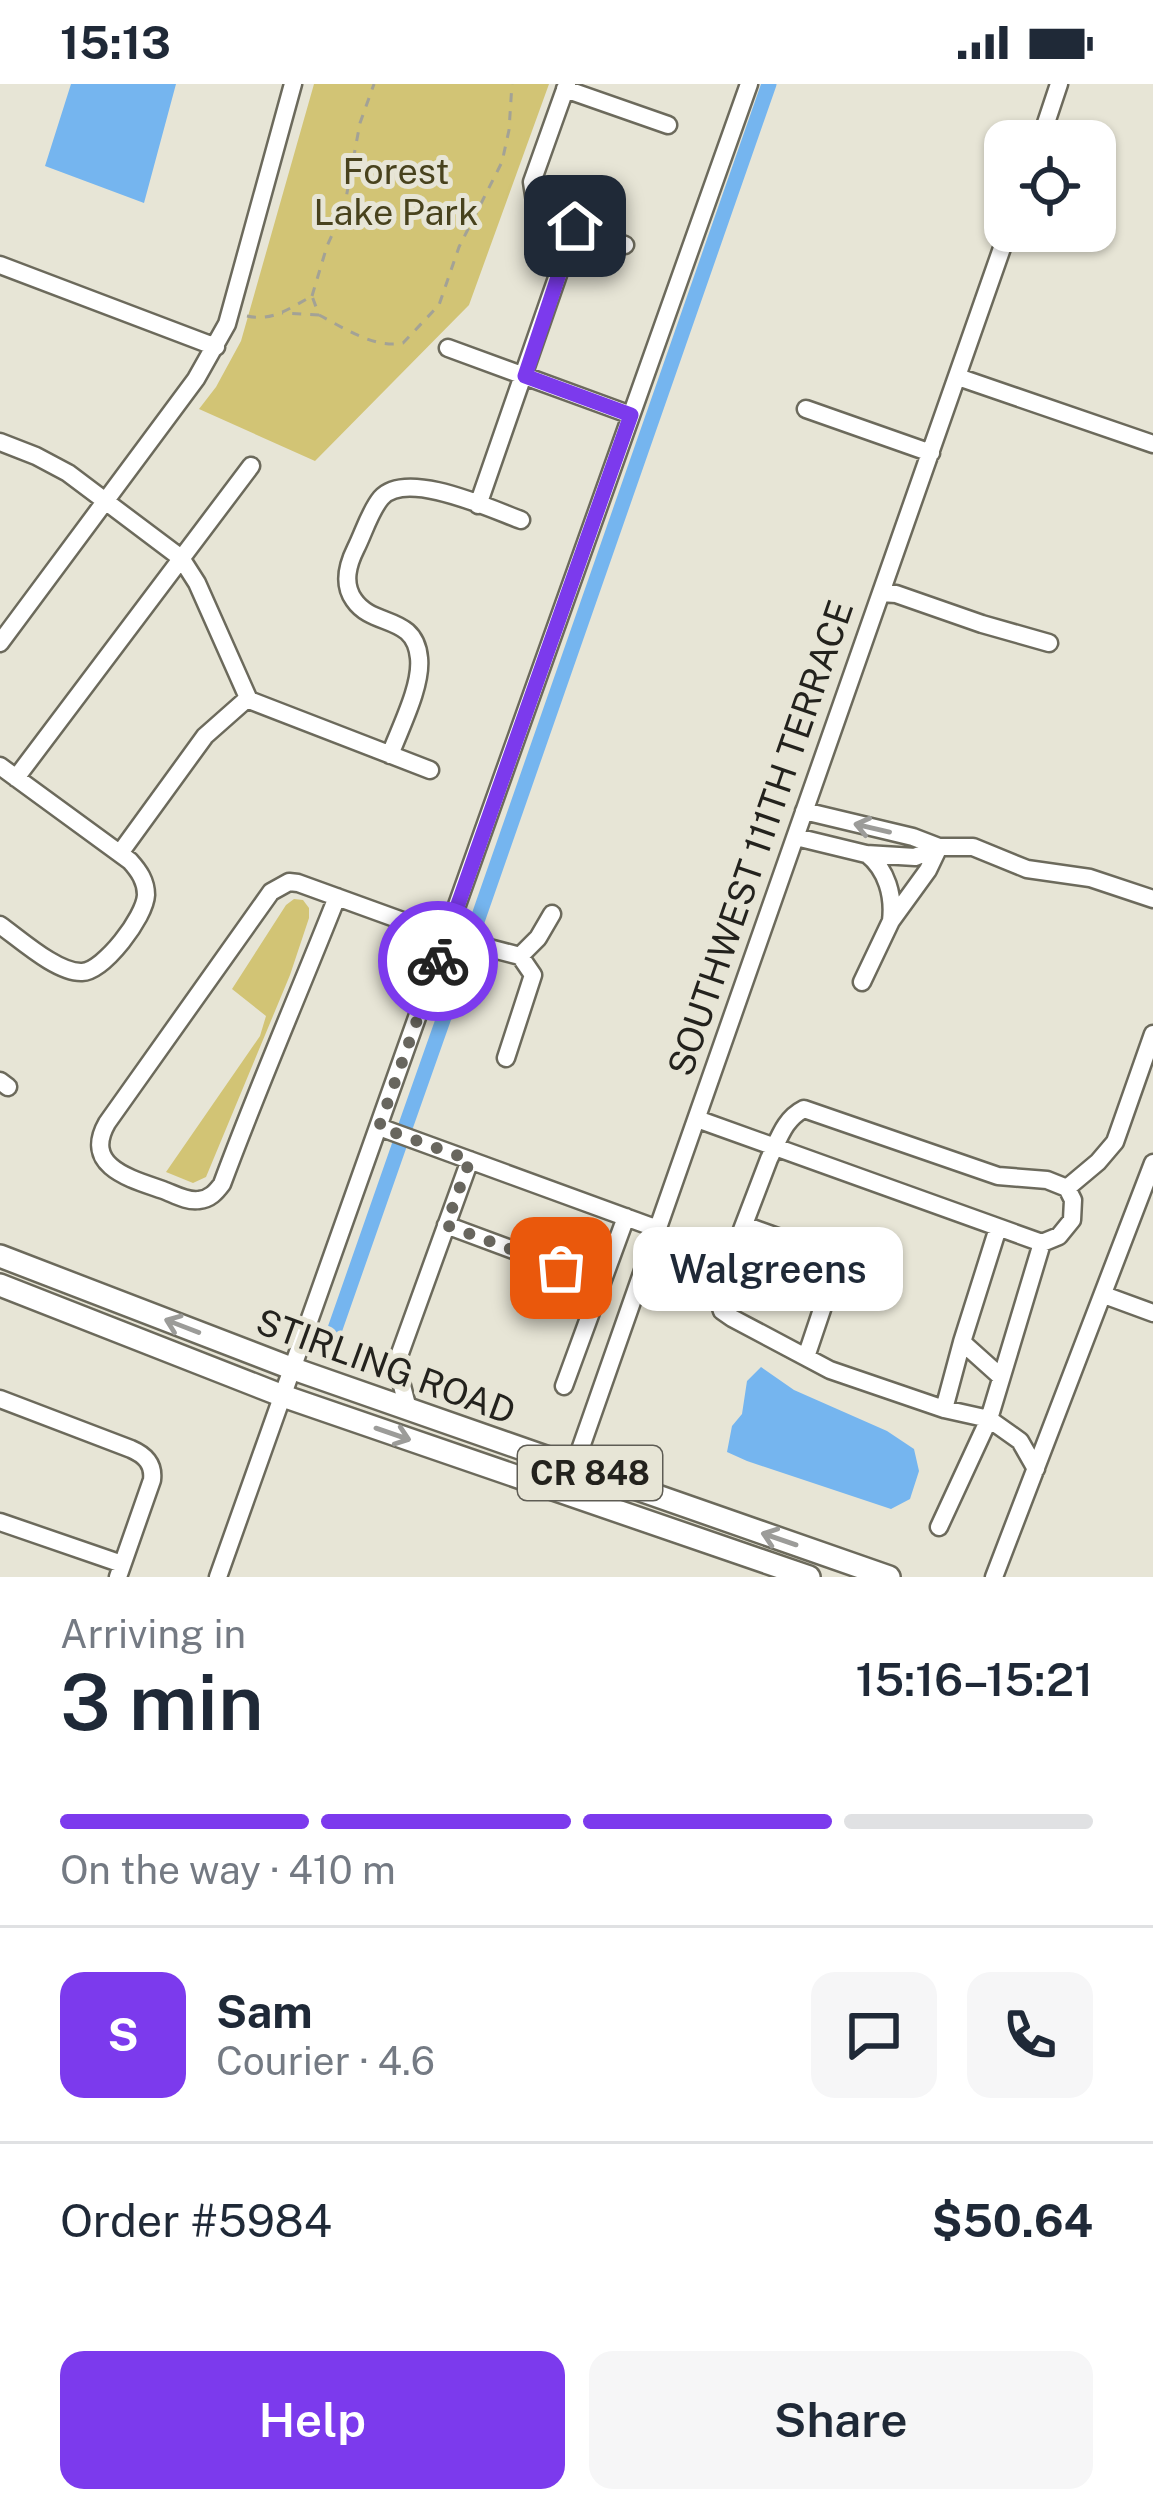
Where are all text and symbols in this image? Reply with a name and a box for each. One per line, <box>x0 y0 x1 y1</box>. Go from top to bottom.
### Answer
text: 15:13 <box>60 16 171 69</box>
map controls <box>984 120 1116 252</box>
button: locate <box>984 120 1116 252</box>
park label: Forest Lake Park <box>313 150 479 233</box>
pin <box>524 175 626 277</box>
icon: home <box>542 193 608 259</box>
street label: SOUTHWEST 111TH TERRACE <box>659 595 861 1081</box>
one-way arrow <box>854 816 892 839</box>
courier <box>378 901 498 1021</box>
icon: bike <box>405 928 471 994</box>
pin <box>510 1217 612 1319</box>
callout: Walgreens <box>633 1226 903 1310</box>
icon: bag <box>528 1235 594 1301</box>
text: Walgreens <box>669 1246 867 1292</box>
street label: STIRLING ROAD <box>251 1300 521 1432</box>
one-way arrow <box>164 1314 201 1335</box>
one-way arrow <box>374 1425 411 1446</box>
road number: CR 848 <box>518 1446 662 1500</box>
one-way arrow <box>761 1526 799 1548</box>
text: Arriving in <box>60 1611 246 1657</box>
text: 15:16–15:21 <box>856 1653 1093 1706</box>
text: 3 min <box>60 1656 264 1748</box>
text: On the way · 410 m <box>60 1847 396 1893</box>
button: chat <box>811 1972 937 2098</box>
button: phone <box>967 1972 1093 2098</box>
text: Sam <box>216 1985 313 2038</box>
text: S <box>107 2008 139 2061</box>
text: Courier · 4.6 <box>216 2038 435 2084</box>
text: Order #5984 <box>60 2194 332 2247</box>
text: $50.64 <box>932 2194 1093 2247</box>
button: Help <box>60 2351 565 2489</box>
button: Share <box>589 2351 1093 2489</box>

